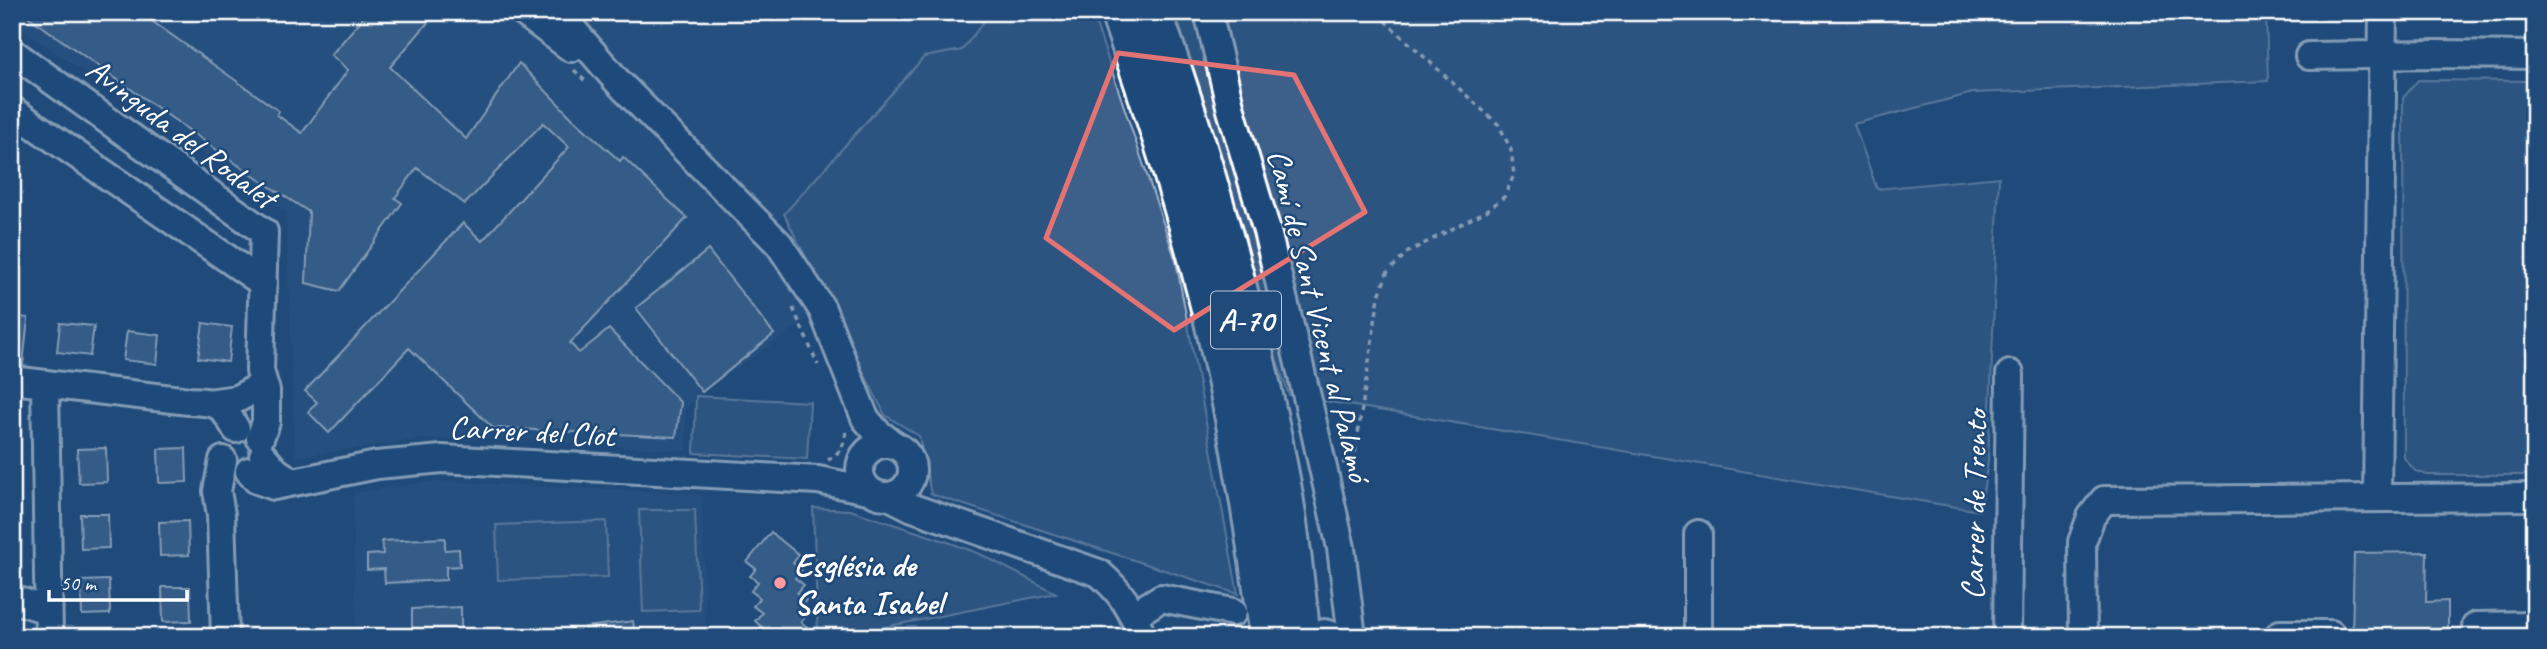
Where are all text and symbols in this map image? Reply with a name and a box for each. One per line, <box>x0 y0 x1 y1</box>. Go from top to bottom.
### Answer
street label: Avinguda del Rodalet <box>78 48 288 220</box>
street label: Camí de Sant Vicent al Palamó <box>1257 145 1382 490</box>
road number: A-70 <box>1211 292 1281 348</box>
street label: Carrer del Clot <box>448 406 619 456</box>
street label: Carrer de Trento <box>1951 407 1997 600</box>
place label: Església de Santa Isabel <box>794 544 949 624</box>
scale bar <box>49 558 187 602</box>
text: 50 m <box>60 570 98 596</box>
marker: Església de Santa Isabel <box>772 575 788 591</box>

